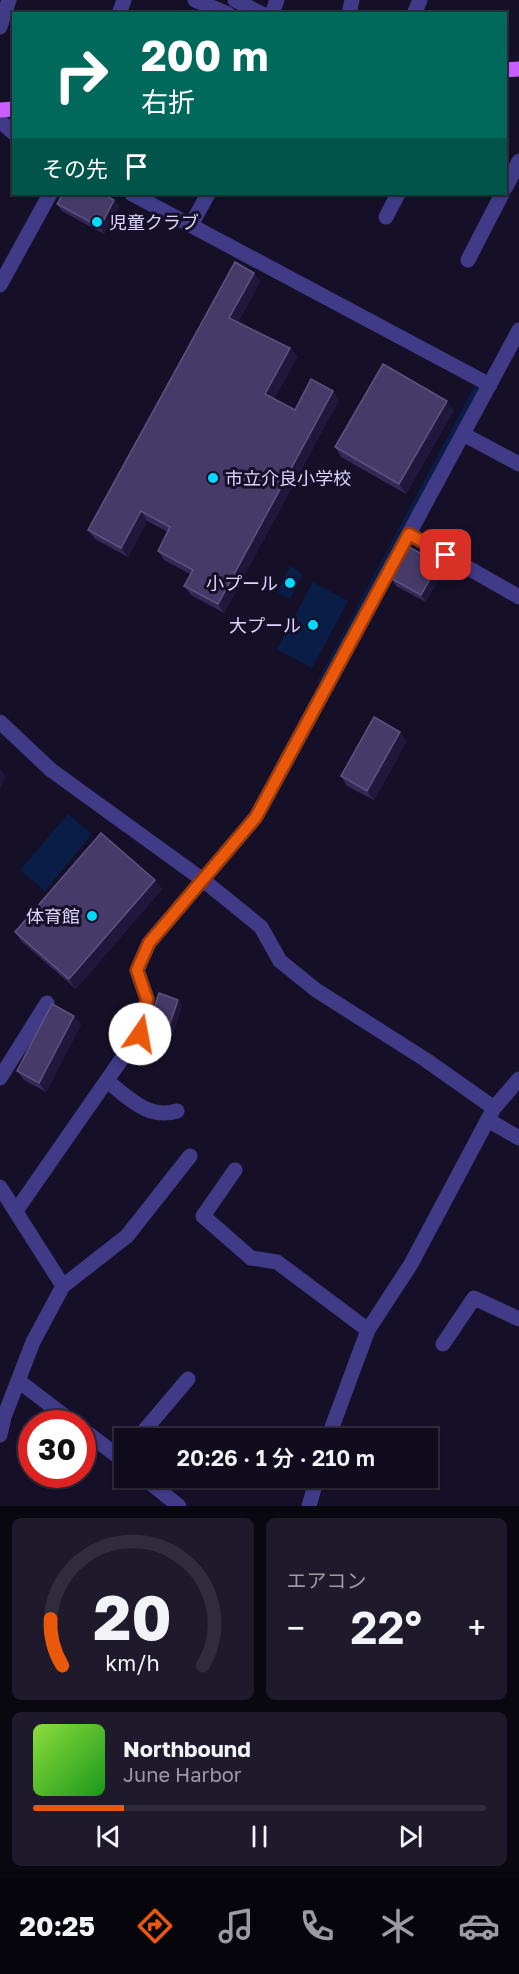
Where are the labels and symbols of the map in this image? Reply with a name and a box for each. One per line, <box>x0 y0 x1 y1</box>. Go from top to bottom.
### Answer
place label: 児童クラブ <box>109 211 199 233</box>
marker: 児童クラブ <box>90 215 104 229</box>
place label: 市立介良小学校 <box>225 467 351 489</box>
marker: 市立介良小学校 <box>206 471 220 485</box>
pin <box>420 529 471 580</box>
place label: 小プール <box>206 572 278 594</box>
marker: 小プール <box>283 576 297 590</box>
place label: 大プール <box>229 614 301 636</box>
marker: 大プール <box>306 618 320 632</box>
place label: 体育館 <box>26 905 80 927</box>
marker: 体育館 <box>85 909 99 923</box>
position arrow <box>108 1002 172 1066</box>
speed limit sign: 30 <box>18 1410 96 1488</box>

